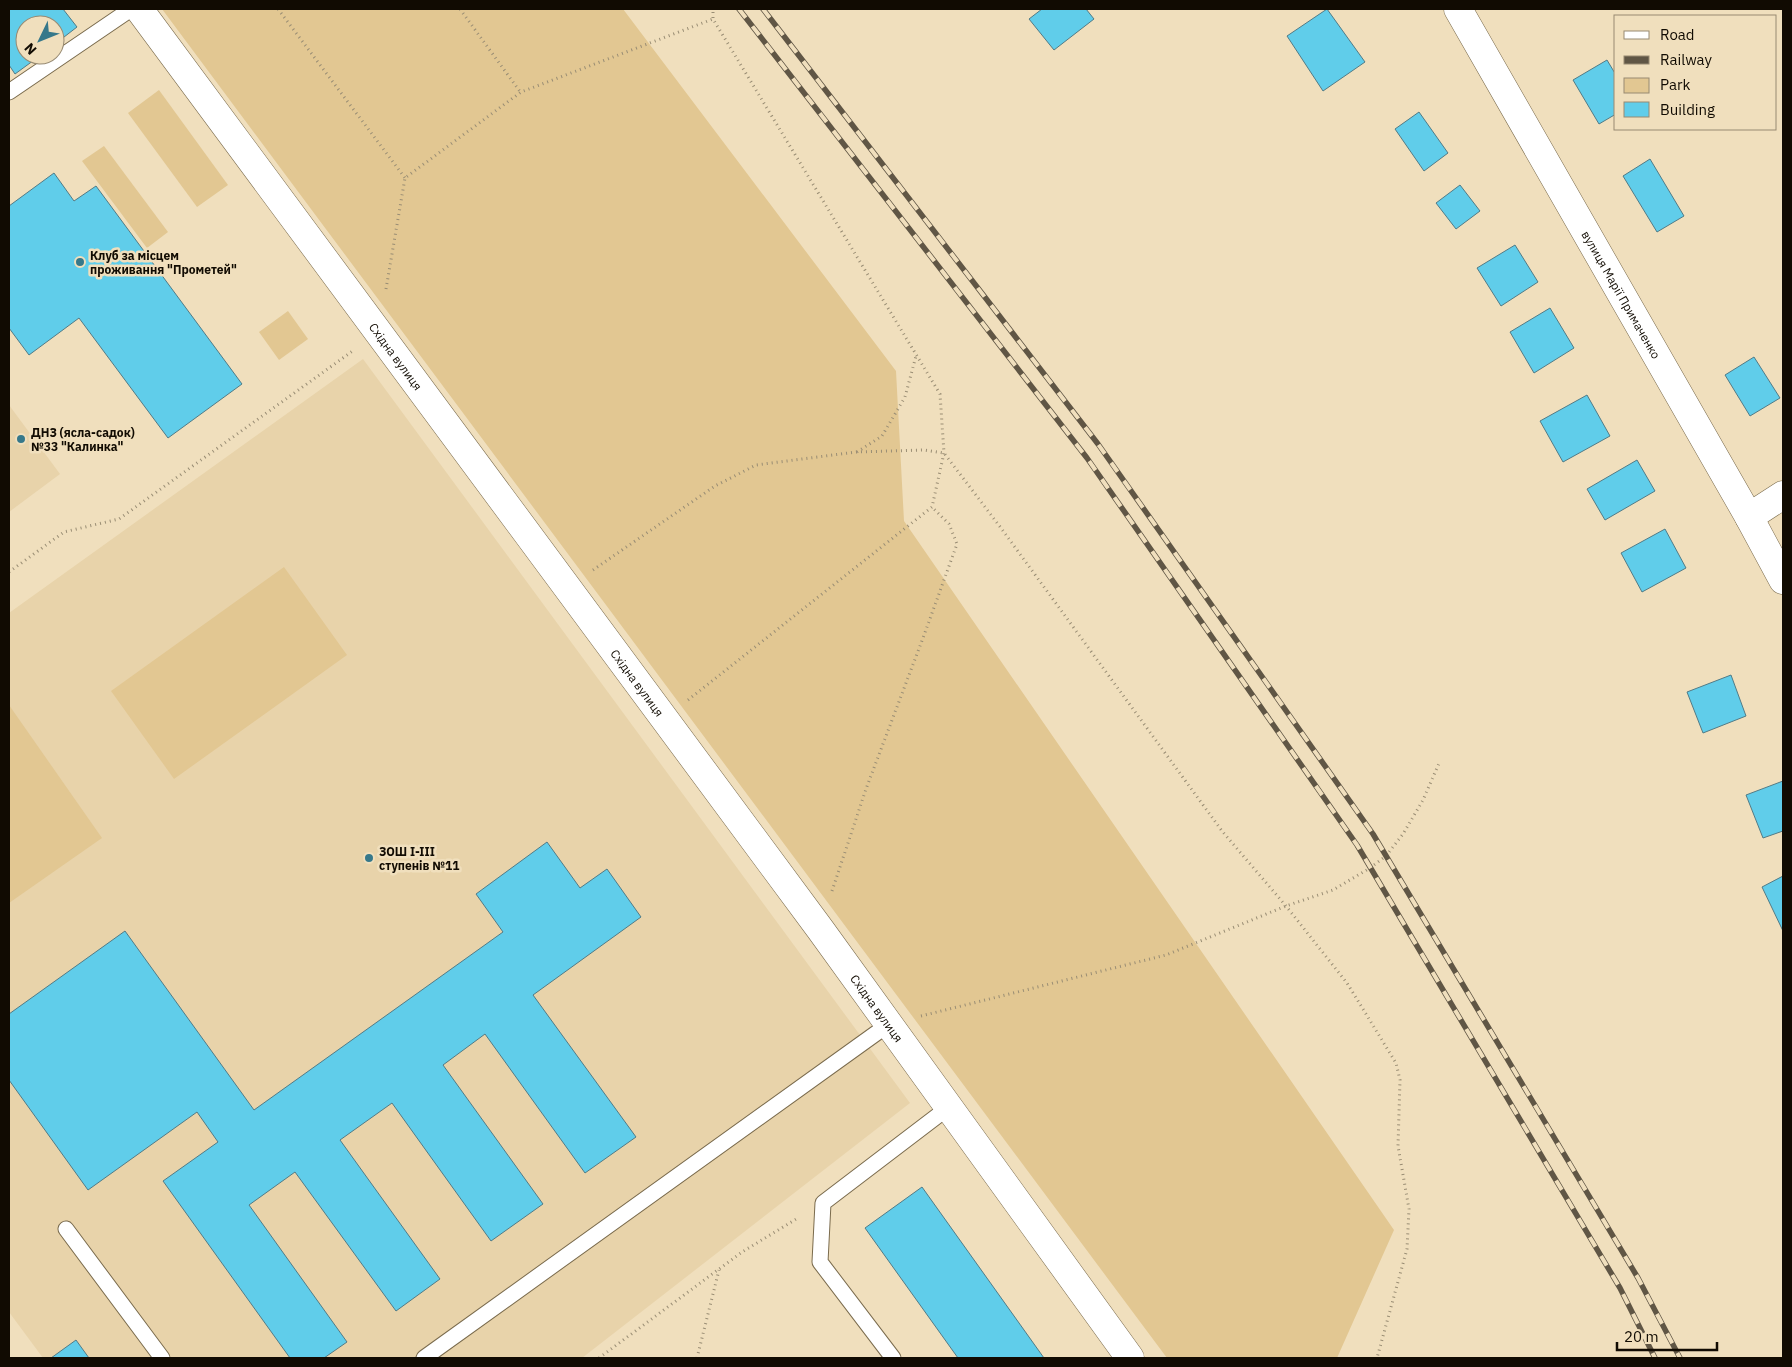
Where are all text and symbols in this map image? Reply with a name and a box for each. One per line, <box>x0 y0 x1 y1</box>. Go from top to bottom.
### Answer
north arrow <box>15 15 65 65</box>
legend <box>1614 15 1777 130</box>
text: Road <box>1660 25 1695 44</box>
text: N <box>20 39 41 59</box>
text: Railway <box>1660 50 1713 69</box>
text: Park <box>1660 75 1690 94</box>
text: Building <box>1660 100 1715 119</box>
street label: вулиця Марії Примаченко <box>1579 228 1664 361</box>
place label: Клуб за місцем проживання "Прометей" <box>90 248 237 277</box>
marker: Клуб за місцем проживання "Прометей" <box>74 256 86 268</box>
street label: Східна вулиця <box>366 320 426 393</box>
place label: ДНЗ (ясла-садок) №33 "Калинка" <box>31 425 135 454</box>
marker: ДНЗ (ясла-садок) №33 "Калинка" <box>15 433 27 445</box>
street label: Східна вулиця <box>608 646 667 719</box>
place label: ЗОШ І-ІІІ ступенів №11 <box>379 844 459 873</box>
marker: ЗОШ І-ІІІ ступенів №11 <box>363 852 375 864</box>
street label: Східна вулиця <box>848 971 907 1045</box>
scale bar <box>1617 1320 1717 1352</box>
text: 20 m <box>1624 1327 1659 1346</box>

